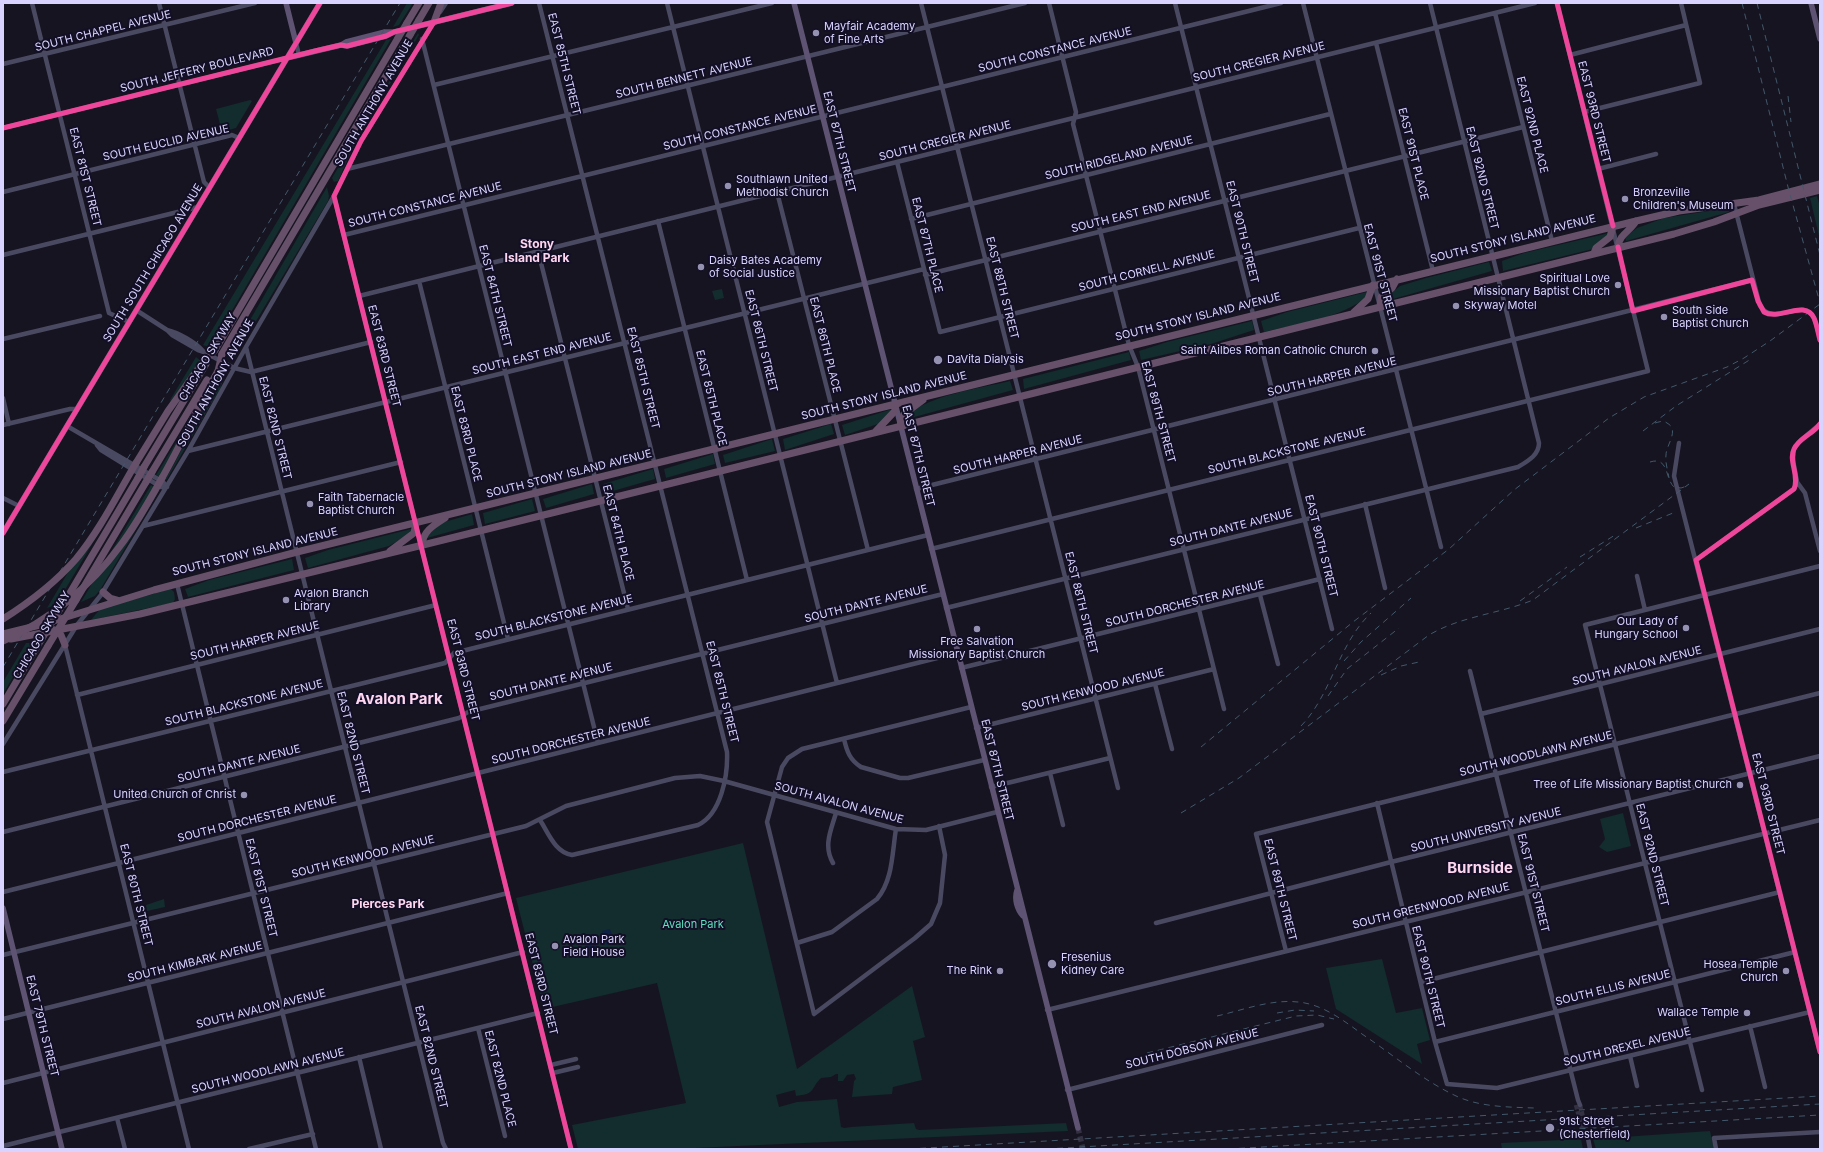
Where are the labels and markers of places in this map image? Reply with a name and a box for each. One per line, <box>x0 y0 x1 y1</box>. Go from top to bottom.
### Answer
place label: Mayfair Academy of Fine Arts <box>824 20 915 46</box>
marker: Mayfair Academy of Fine Arts <box>811 28 821 38</box>
place label: Southlawn United Methodist Church <box>736 173 829 199</box>
marker: Southlawn United Methodist Church <box>723 181 733 191</box>
place label: Bronzeville Children's Museum <box>1633 186 1733 212</box>
marker: Bronzeville Children's Museum <box>1620 194 1630 204</box>
place label: Daisy Bates Academy of Social Justice <box>709 254 822 280</box>
marker: Daisy Bates Academy of Social Justice <box>696 262 706 272</box>
place label: Spiritual Love Missionary Baptist Church <box>1474 272 1610 298</box>
marker: Spiritual Love Missionary Baptist Church <box>1613 280 1623 290</box>
place label: Skyway Motel <box>1464 299 1537 313</box>
marker: Skyway Motel <box>1451 301 1461 311</box>
place label: South Side Baptist Church <box>1672 304 1749 330</box>
marker: South Side Baptist Church <box>1659 312 1669 322</box>
place label: Saint Ailbes Roman Catholic Church <box>1181 344 1367 358</box>
marker: Saint Ailbes Roman Catholic Church <box>1370 346 1380 356</box>
place label: DaVita Dialysis <box>947 353 1024 367</box>
marker: DaVita Dialysis <box>932 354 944 366</box>
place label: Faith Tabernacle Baptist Church <box>318 491 404 517</box>
marker: Faith Tabernacle Baptist Church <box>305 499 315 509</box>
place label: Avalon Branch Library <box>294 587 369 613</box>
marker: Avalon Branch Library <box>281 595 291 605</box>
place label: Our Lady of Hungary School <box>1595 615 1678 641</box>
marker: Our Lady of Hungary School <box>1681 623 1691 633</box>
marker: Free Salvation Missionary Baptist Church <box>972 624 982 634</box>
place label: Free Salvation Missionary Baptist Church <box>909 635 1045 661</box>
place label: Tree of Life Missionary Baptist Church <box>1533 778 1732 792</box>
marker: Tree of Life Missionary Baptist Church <box>1735 780 1745 790</box>
place label: United Church of Christ <box>113 788 236 802</box>
marker: United Church of Christ <box>239 790 249 800</box>
place label: Avalon Park Field House <box>563 933 625 959</box>
marker: Avalon Park Field House <box>550 941 560 951</box>
place label: Fresenius Kidney Care <box>1061 951 1125 977</box>
marker: Fresenius Kidney Care <box>1046 958 1058 970</box>
place label: Hosea Temple Church <box>1704 958 1778 984</box>
place label: The Rink <box>947 964 992 978</box>
marker: The Rink <box>995 966 1005 976</box>
marker: Hosea Temple Church <box>1781 966 1791 976</box>
place label: Wallace Temple <box>1657 1006 1739 1020</box>
marker: Wallace Temple <box>1742 1008 1752 1018</box>
place label: 91st Street (Chesterfield) <box>1559 1115 1631 1141</box>
marker: 91st Street (Chesterfield) <box>1544 1122 1556 1134</box>

